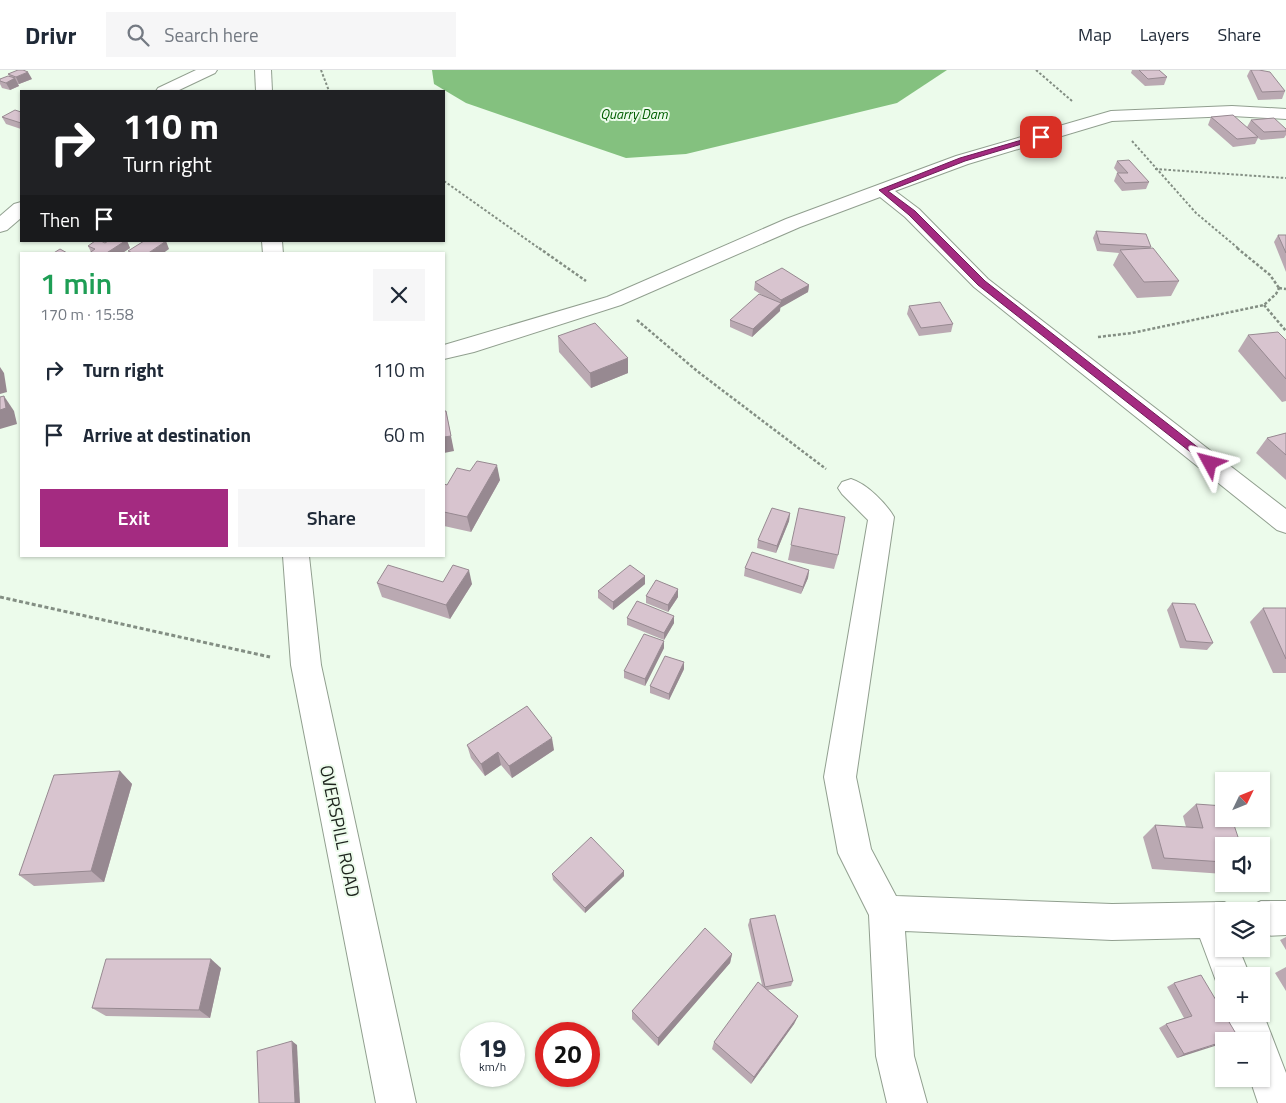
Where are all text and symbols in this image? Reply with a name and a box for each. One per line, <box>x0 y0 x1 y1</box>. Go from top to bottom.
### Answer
search box <box>106 12 456 57</box>
text: Drivr <box>25 17 76 53</box>
text: Search here <box>164 20 259 49</box>
icon: search <box>124 21 152 49</box>
text: Map <box>1078 21 1112 48</box>
text: Layers <box>1140 21 1189 48</box>
text: Share <box>1217 21 1261 48</box>
text: 110 m <box>123 99 219 153</box>
water label: Quarry Dam <box>600 103 669 124</box>
icon: right <box>40 110 105 175</box>
pin <box>1020 116 1062 158</box>
icon: arrive <box>1027 123 1055 151</box>
text: Turn right <box>123 147 212 181</box>
text: Then <box>40 205 80 234</box>
icon: arrive <box>90 205 118 233</box>
text: 1 min <box>40 260 112 306</box>
button: close <box>373 269 425 321</box>
text: 170 m · 15:58 <box>40 302 134 326</box>
text: Turn right <box>83 355 164 384</box>
text: 110 m <box>373 355 425 384</box>
icon: right <box>40 356 68 384</box>
text: Arrive at destination <box>83 420 251 449</box>
text: 60 m <box>384 420 425 449</box>
icon: arrive <box>40 421 68 449</box>
position arrow <box>1183 436 1235 488</box>
button: Exit <box>40 489 228 547</box>
button: Share <box>238 489 425 547</box>
street label: OVERSPILL ROAD <box>313 762 367 900</box>
north arrow <box>1215 772 1270 828</box>
map controls <box>1215 772 1270 1087</box>
button: sound <box>1215 837 1270 892</box>
button: layers <box>1215 902 1270 957</box>
button: + <box>1215 967 1270 1022</box>
speed limit sign: 20 <box>535 1022 600 1087</box>
text: 19 <box>478 1029 507 1067</box>
button: − <box>1215 1032 1270 1087</box>
text: km/h <box>479 1057 506 1076</box>

